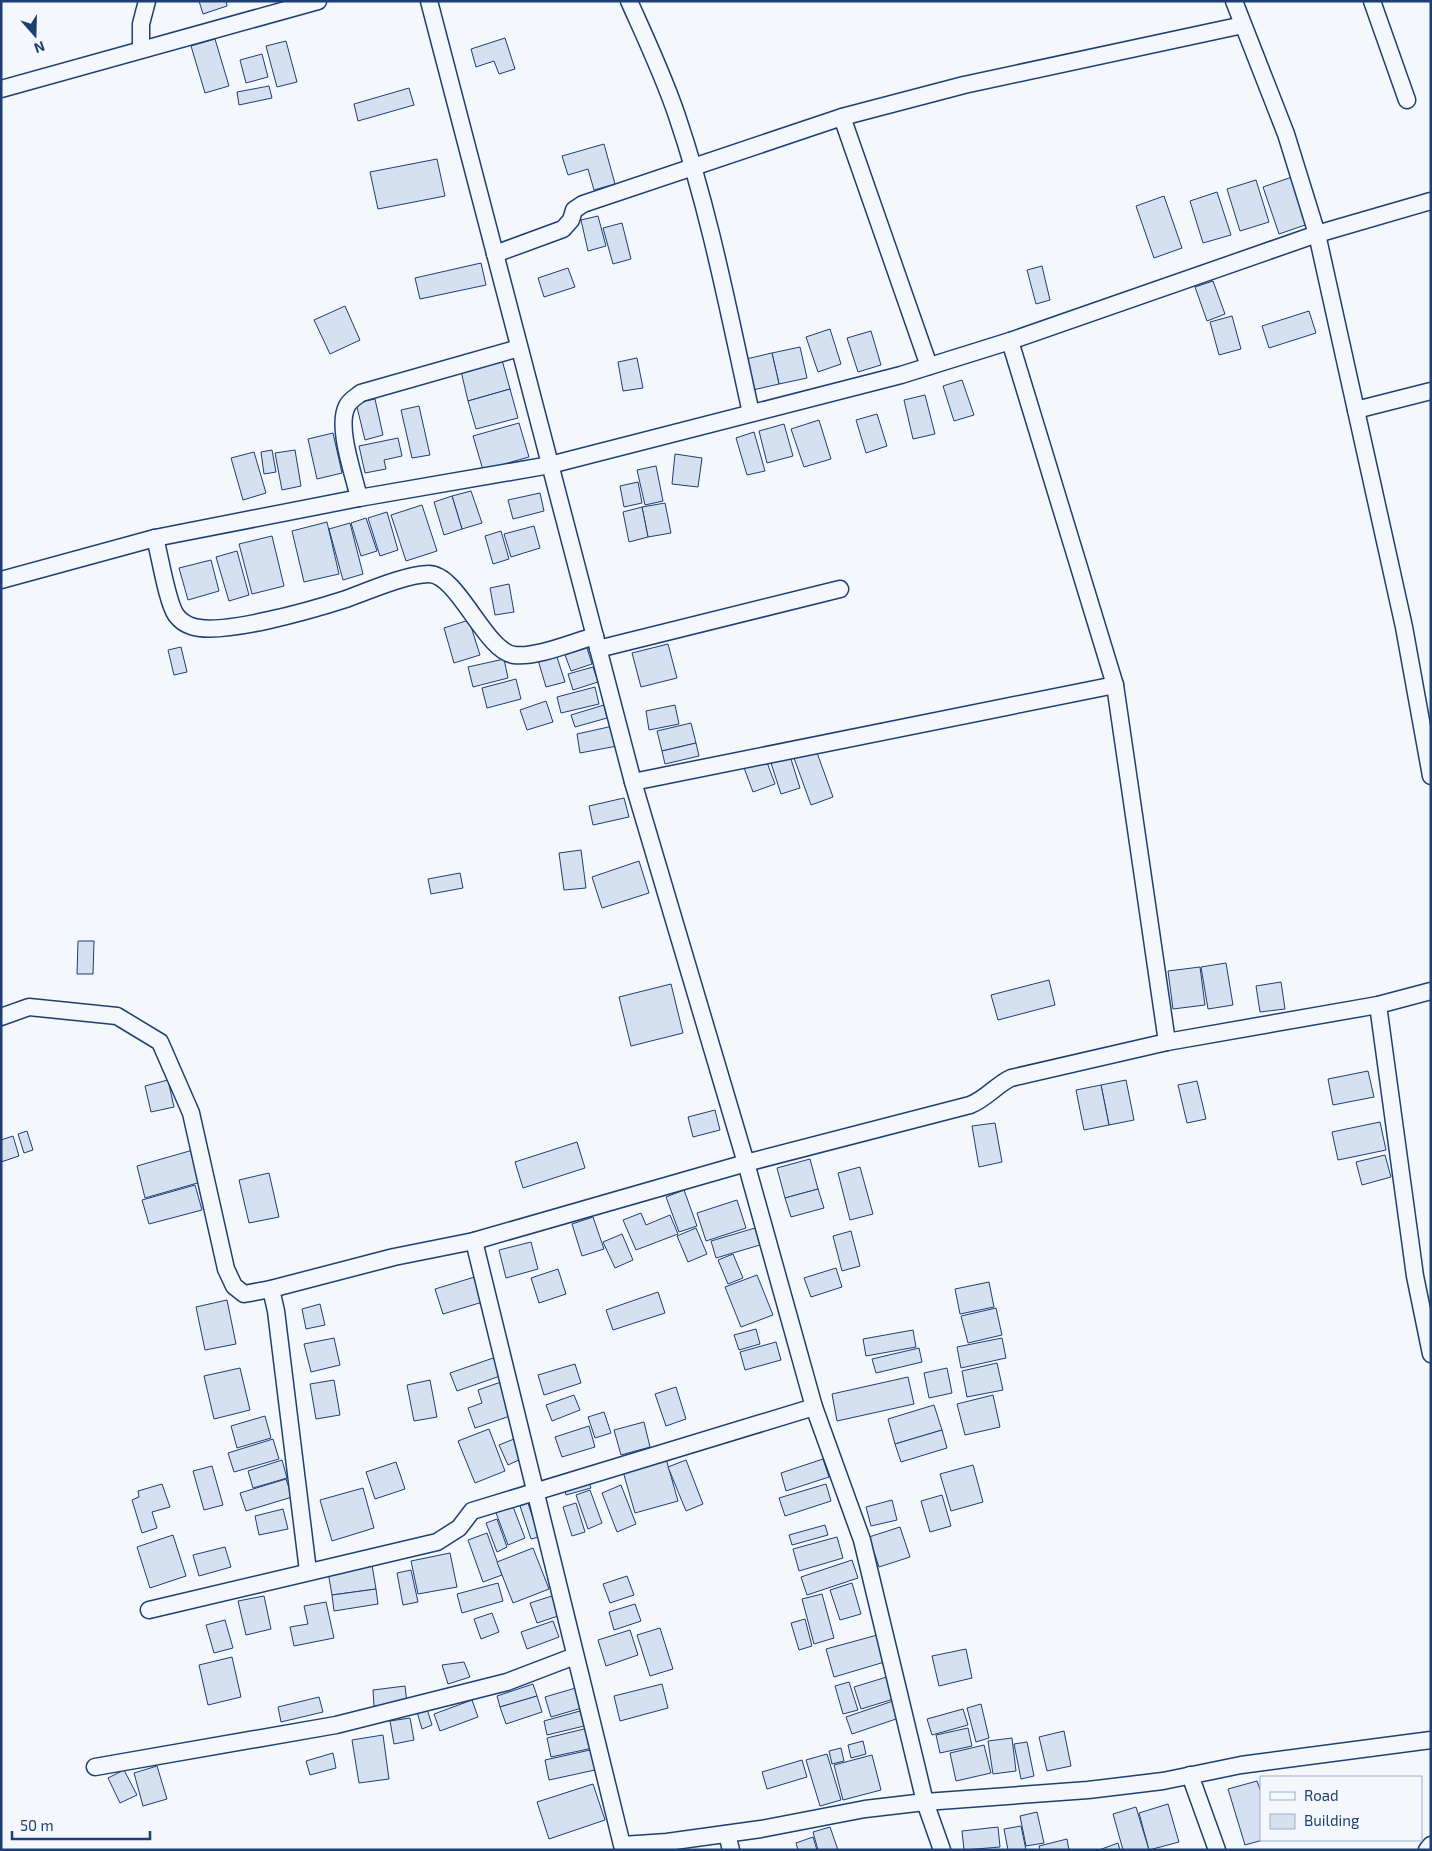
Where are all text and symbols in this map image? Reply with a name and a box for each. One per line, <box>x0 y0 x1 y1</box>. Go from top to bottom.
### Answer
north arrow <box>10 10 60 60</box>
text: N <box>32 38 47 57</box>
legend <box>1260 1776 1422 1841</box>
text: Road <box>1304 1786 1339 1804</box>
scale bar <box>12 1808 150 1840</box>
text: Building <box>1304 1811 1360 1829</box>
text: 50 m <box>20 1816 54 1834</box>

